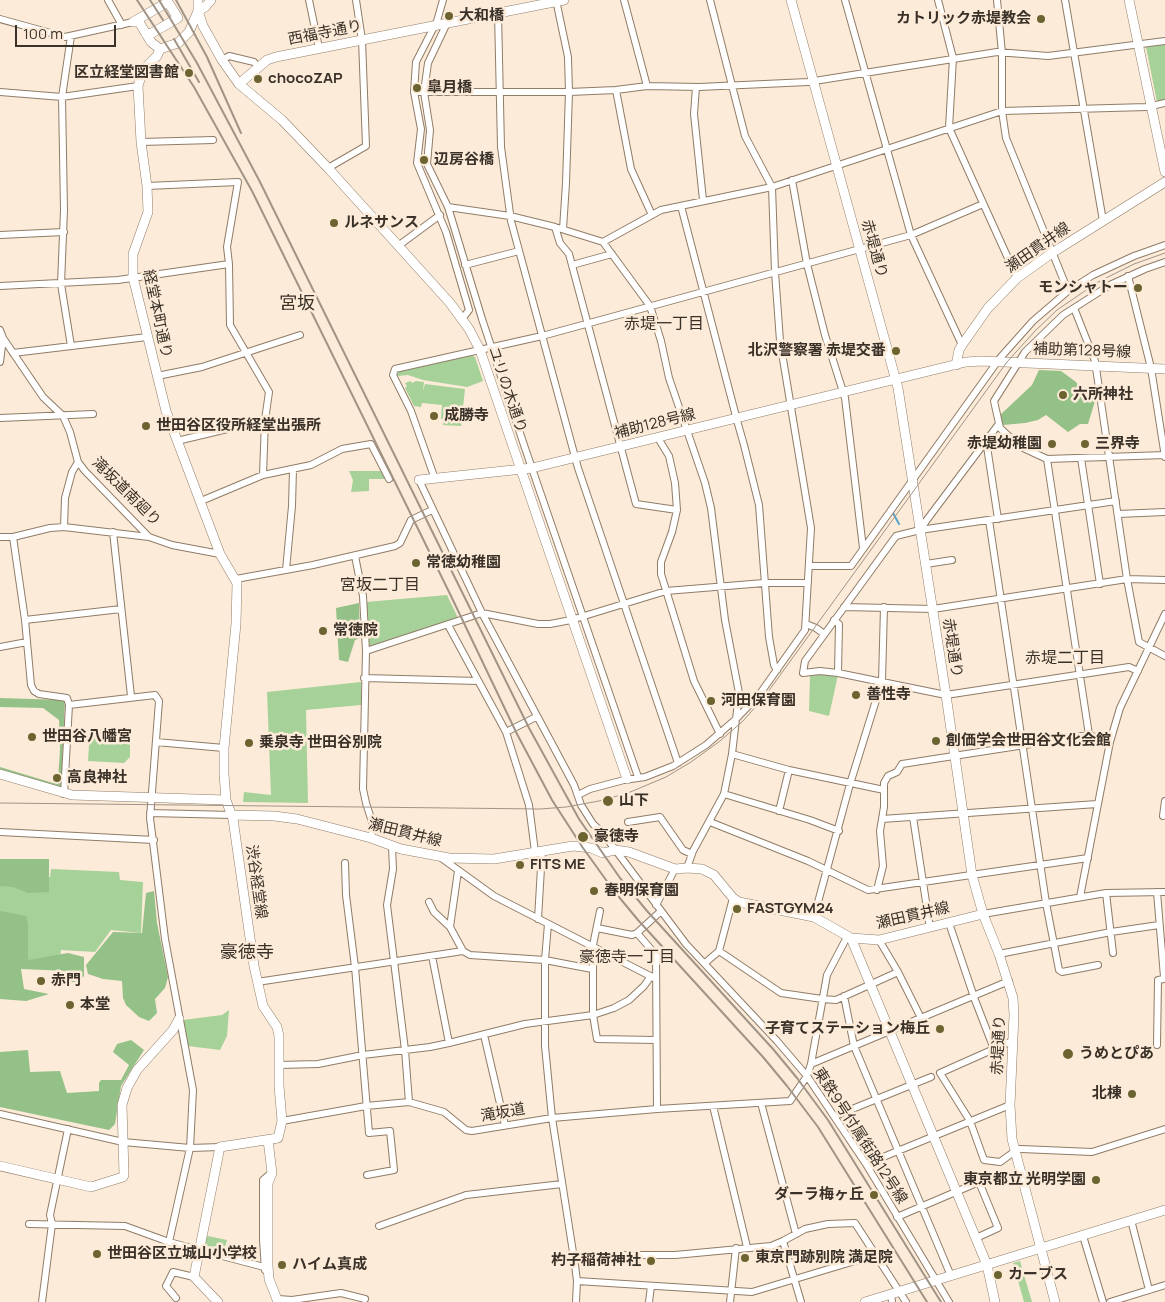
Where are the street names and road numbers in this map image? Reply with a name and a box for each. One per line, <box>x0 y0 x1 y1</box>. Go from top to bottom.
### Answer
street label: 西福寺通り <box>286 17 364 49</box>
street label: 赤堤通り <box>857 218 891 280</box>
street label: 瀬田貫井線 <box>1002 219 1074 277</box>
street label: 経堂本町通り <box>139 268 175 360</box>
street label: 補助第128号線 <box>1033 340 1131 362</box>
street label: ユリの木通り <box>484 345 530 435</box>
street label: 補助128号線 <box>613 405 697 443</box>
street label: 滝坂道南廻り <box>88 454 164 530</box>
street label: 赤堤通り <box>938 617 966 679</box>
street label: 瀬田貫井線 <box>366 815 444 851</box>
street label: 渋谷経堂線 <box>242 844 270 920</box>
street label: 瀬田貫井線 <box>874 899 952 933</box>
street label: 赤堤通り <box>988 1015 1010 1075</box>
street label: 東鉄9号付属街路12号線 <box>809 1065 911 1207</box>
street label: 滝坂道 <box>479 1100 527 1126</box>

